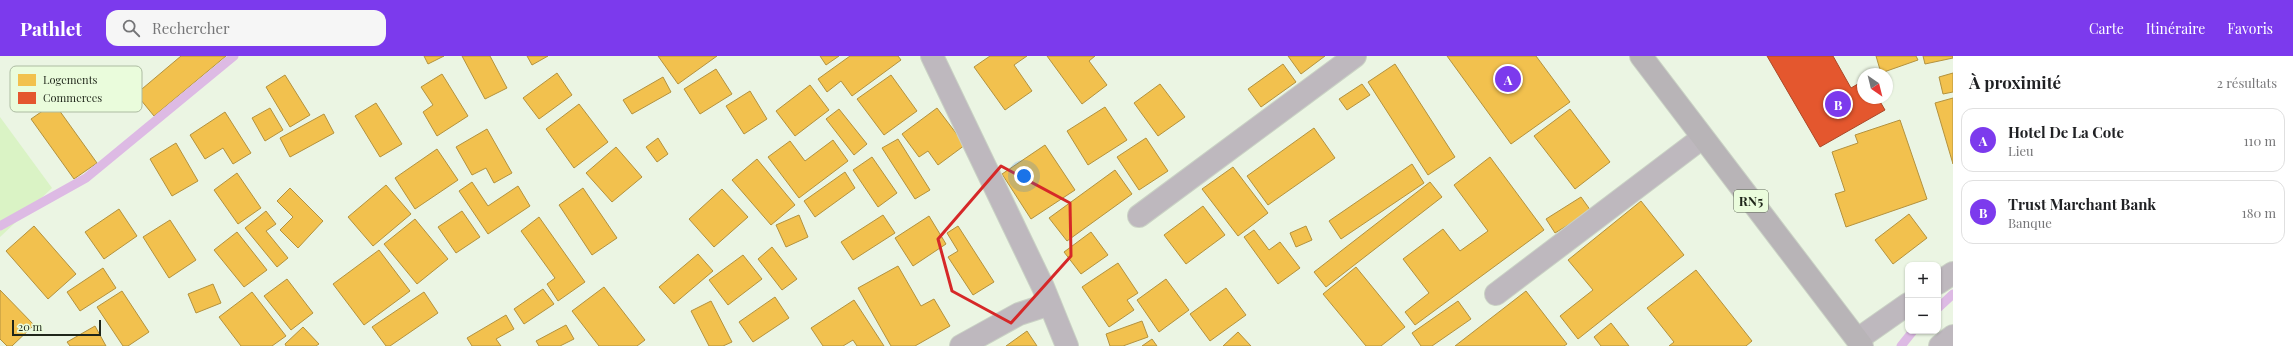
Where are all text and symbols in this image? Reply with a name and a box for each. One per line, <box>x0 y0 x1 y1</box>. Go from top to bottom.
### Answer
search box <box>106 10 386 46</box>
text: Pathlet <box>20 15 82 41</box>
icon: search <box>120 17 142 39</box>
text: Rechercher <box>152 18 230 38</box>
text: Carte <box>2089 19 2124 38</box>
text: Itinéraire <box>2146 19 2205 38</box>
text: Favoris <box>2227 19 2273 38</box>
pin: A <box>1495 64 1521 94</box>
legend <box>10 66 142 112</box>
north arrow <box>1857 68 1893 104</box>
text: À proximité <box>1969 71 2061 93</box>
text: Logements <box>43 72 98 87</box>
text: 2 résultats <box>2217 74 2277 91</box>
pin: B <box>1825 89 1851 119</box>
text: Commerces <box>43 90 102 105</box>
text: Hotel De La Cote <box>2008 122 2124 142</box>
text: A <box>1979 132 1987 149</box>
text: 110 m <box>2244 132 2276 149</box>
text: Lieu <box>2008 142 2034 159</box>
your location <box>1014 166 1034 186</box>
road number: RN5 <box>1734 190 1768 212</box>
text: Trust Marchant Bank <box>2008 194 2156 214</box>
text: B <box>1979 204 1987 221</box>
text: 180 m <box>2242 204 2276 221</box>
text: Banque <box>2008 214 2052 231</box>
map controls <box>1905 262 1941 334</box>
button: + <box>1905 262 1941 298</box>
button: − <box>1905 298 1941 334</box>
scale bar <box>12 318 101 337</box>
text: 20 m <box>18 319 42 334</box>

